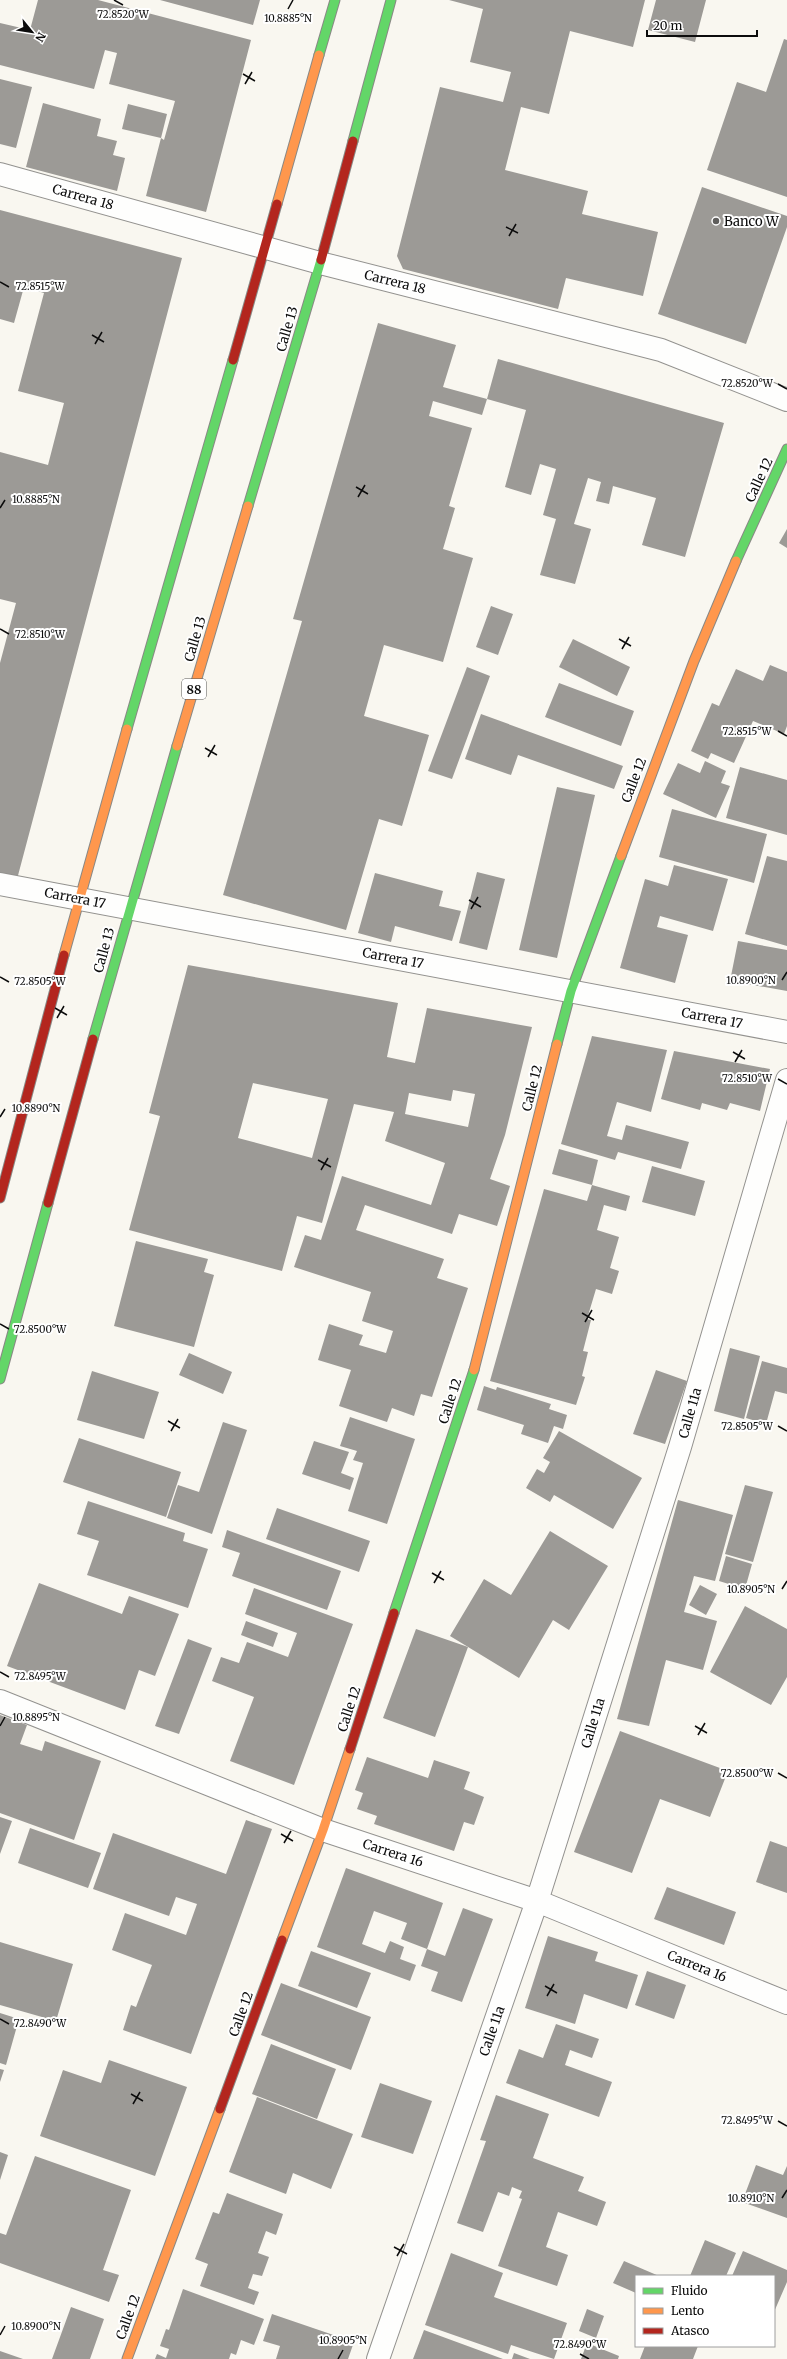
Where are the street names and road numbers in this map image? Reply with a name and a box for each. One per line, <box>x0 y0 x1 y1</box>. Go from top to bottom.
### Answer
street label: Carrera 18 <box>50 180 116 214</box>
street label: Carrera 18 <box>362 266 428 298</box>
street label: Calle 13 <box>272 304 302 354</box>
street label: Calle 12 <box>741 455 777 505</box>
street label: Calle 13 <box>180 614 210 664</box>
road number: 88 <box>182 679 206 699</box>
street label: Calle 12 <box>618 755 650 805</box>
street label: Carrera 17 <box>43 884 108 912</box>
street label: Calle 13 <box>90 925 118 975</box>
street label: Carrera 17 <box>361 944 426 972</box>
street label: Carrera 17 <box>680 1004 745 1032</box>
street label: Calle 12 <box>518 1063 546 1113</box>
street label: Calle 12 <box>435 1376 465 1426</box>
street label: Calle 11a <box>675 1386 705 1440</box>
street label: Calle 12 <box>334 1684 364 1734</box>
street label: Calle 11a <box>577 1696 609 1750</box>
street label: Carrera 16 <box>361 1835 426 1871</box>
street label: Carrera 16 <box>665 1946 729 1986</box>
street label: Calle 12 <box>225 1989 257 2039</box>
street label: Calle 11a <box>476 2004 508 2058</box>
street label: Calle 12 <box>112 2292 144 2342</box>

